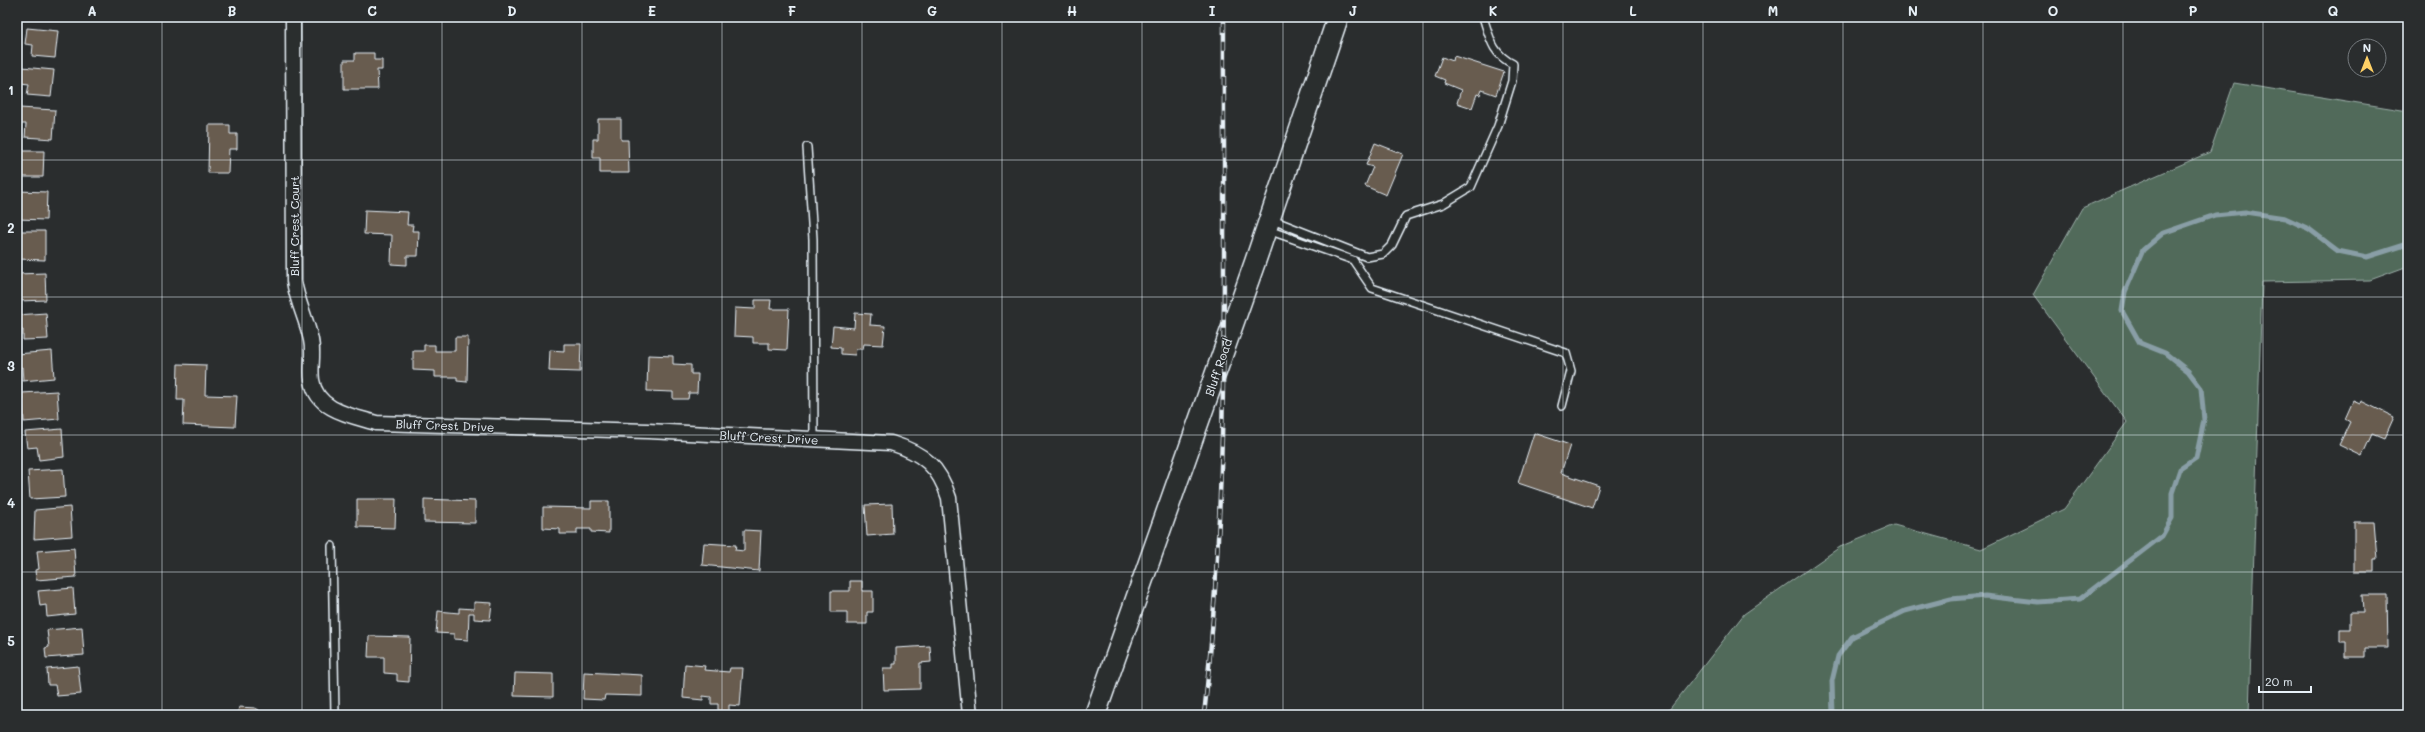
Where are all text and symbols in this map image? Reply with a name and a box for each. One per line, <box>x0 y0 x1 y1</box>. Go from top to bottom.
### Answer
text: A <box>87 2 97 19</box>
text: B <box>228 2 237 19</box>
text: C <box>367 2 377 19</box>
text: D <box>507 2 517 19</box>
text: E <box>648 2 656 19</box>
text: F <box>788 2 796 19</box>
text: G <box>927 2 937 19</box>
text: H <box>1067 2 1077 19</box>
text: I <box>1209 2 1216 19</box>
text: J <box>1349 2 1357 19</box>
text: K <box>1489 2 1498 19</box>
text: L <box>1629 2 1637 19</box>
text: M <box>1768 2 1778 19</box>
text: N <box>1908 2 1918 19</box>
text: O <box>2048 2 2058 19</box>
text: P <box>2189 2 2198 19</box>
text: Q <box>2328 2 2338 19</box>
north arrow <box>2347 38 2387 78</box>
text: N <box>2363 40 2371 55</box>
text: 1 <box>8 81 14 98</box>
street label: Bluff Crest Court <box>286 176 302 276</box>
text: 2 <box>7 219 15 236</box>
street label: Bluff Road <box>1201 336 1235 398</box>
text: 3 <box>7 357 15 374</box>
street label: Bluff Crest Drive <box>395 415 495 435</box>
street label: Bluff Crest Drive <box>719 426 819 448</box>
text: 4 <box>7 494 15 511</box>
text: 5 <box>7 632 15 649</box>
scale bar <box>2259 668 2311 694</box>
text: 20 m <box>2265 673 2293 689</box>

